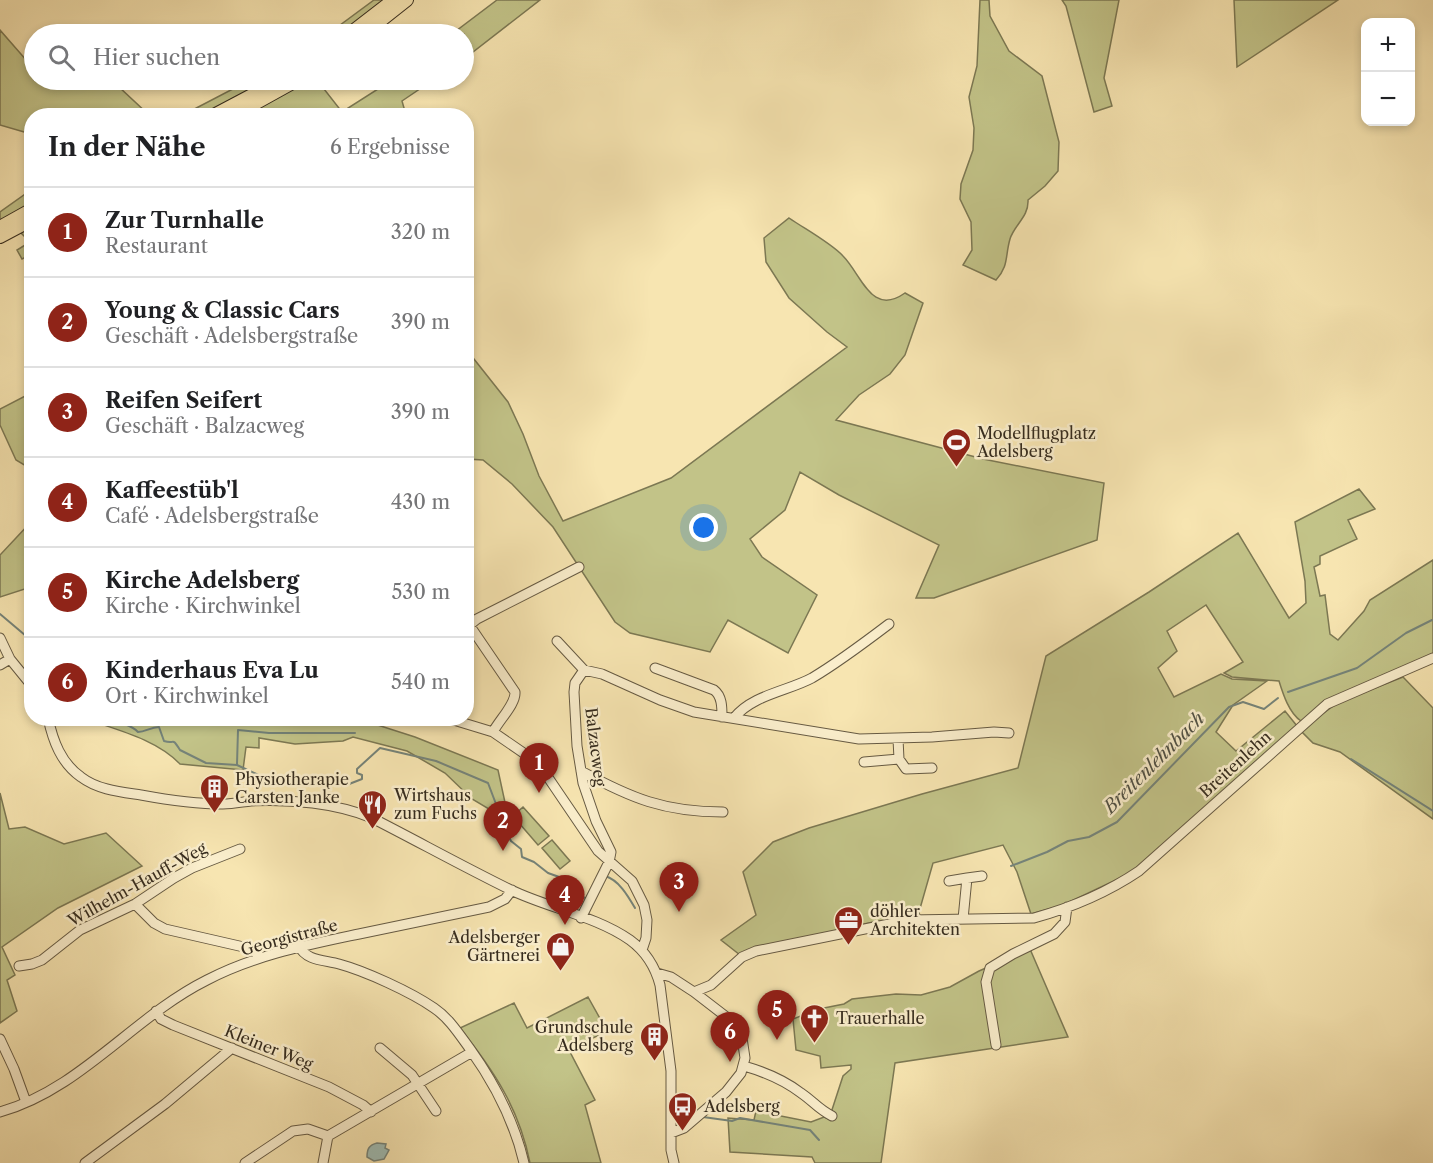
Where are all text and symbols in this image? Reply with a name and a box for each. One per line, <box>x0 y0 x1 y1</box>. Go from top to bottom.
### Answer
map controls <box>1361 18 1415 126</box>
button: + <box>1361 18 1415 72</box>
search box <box>24 24 474 90</box>
icon: search <box>45 41 78 74</box>
text: Hier suchen <box>93 44 220 71</box>
button: − <box>1361 72 1415 126</box>
text: In der Nähe <box>48 131 205 163</box>
text: 6 Ergebnisse <box>330 135 450 159</box>
text: Zur Turnhalle <box>105 207 264 234</box>
text: 1 <box>63 220 72 244</box>
text: 320 m <box>391 220 450 244</box>
text: Restaurant <box>105 234 208 258</box>
text: Young & Classic Cars <box>105 297 340 324</box>
text: 2 <box>62 310 73 334</box>
text: 390 m <box>391 310 450 334</box>
text: Geschäft · Adelsbergstraße <box>105 324 358 348</box>
text: Reifen Seifert <box>105 387 262 414</box>
text: 3 <box>62 400 73 424</box>
text: 390 m <box>391 400 450 424</box>
text: Geschäft · Balzacweg <box>105 414 304 438</box>
place label: Modellflugplatz Adelsberg <box>976 423 1096 461</box>
sports icon: Modellflugplatz Adelsberg <box>940 426 972 468</box>
text: Kaffeestüb'l <box>105 477 239 504</box>
text: 4 <box>62 490 73 514</box>
text: 430 m <box>391 490 450 514</box>
text: Café · Adelsbergstraße <box>105 504 319 528</box>
your location <box>689 513 718 542</box>
text: Kirche Adelsberg <box>105 567 299 594</box>
text: 5 <box>62 580 73 604</box>
text: 530 m <box>392 580 450 604</box>
text: Kirche · Kirchwinkel <box>105 594 301 618</box>
text: Kinderhaus Eva Lu <box>105 657 319 684</box>
text: 6 <box>62 670 73 694</box>
text: 540 m <box>391 670 450 694</box>
text: Ort · Kirchwinkel <box>105 684 269 708</box>
street label: Balzacweg <box>581 706 611 788</box>
water label: Breitenlehnbach <box>1097 708 1209 820</box>
street label: Breitenlehn <box>1195 727 1275 801</box>
pin: 1 <box>520 744 558 793</box>
place label: Physiotherapie Carsten Janke <box>235 769 349 807</box>
building icon: Physiotherapie Carsten Janke <box>198 772 230 814</box>
place label: Wirtshaus zum Fuchs <box>393 785 477 823</box>
restaurant icon: Wirtshaus zum Fuchs <box>357 788 389 830</box>
pin: 2 <box>484 802 522 851</box>
street label: Wilhelm-Hauff-Weg <box>63 837 210 931</box>
pin: 3 <box>660 862 698 912</box>
pin: 4 <box>546 876 584 925</box>
place label: döhler Architekten <box>869 901 960 939</box>
office icon: döhler Architekten <box>833 904 865 946</box>
street label: Georgistraße <box>238 914 340 960</box>
place label: Adelsberger Gärtnerei <box>448 927 540 965</box>
shop icon: Adelsberger Gärtnerei <box>545 930 577 972</box>
pin: 5 <box>758 990 796 1040</box>
church icon: Trauerhalle <box>799 1002 831 1044</box>
place label: Trauerhalle <box>836 1008 925 1028</box>
pin: 6 <box>710 1012 750 1062</box>
place label: Grundschule Adelsberg <box>535 1017 634 1055</box>
street label: Kleiner Weg <box>222 1020 317 1074</box>
building icon: Grundschule Adelsberg <box>638 1020 670 1062</box>
bus stop icon: Adelsberg <box>667 1090 699 1132</box>
place label: Adelsberg <box>703 1096 780 1116</box>

